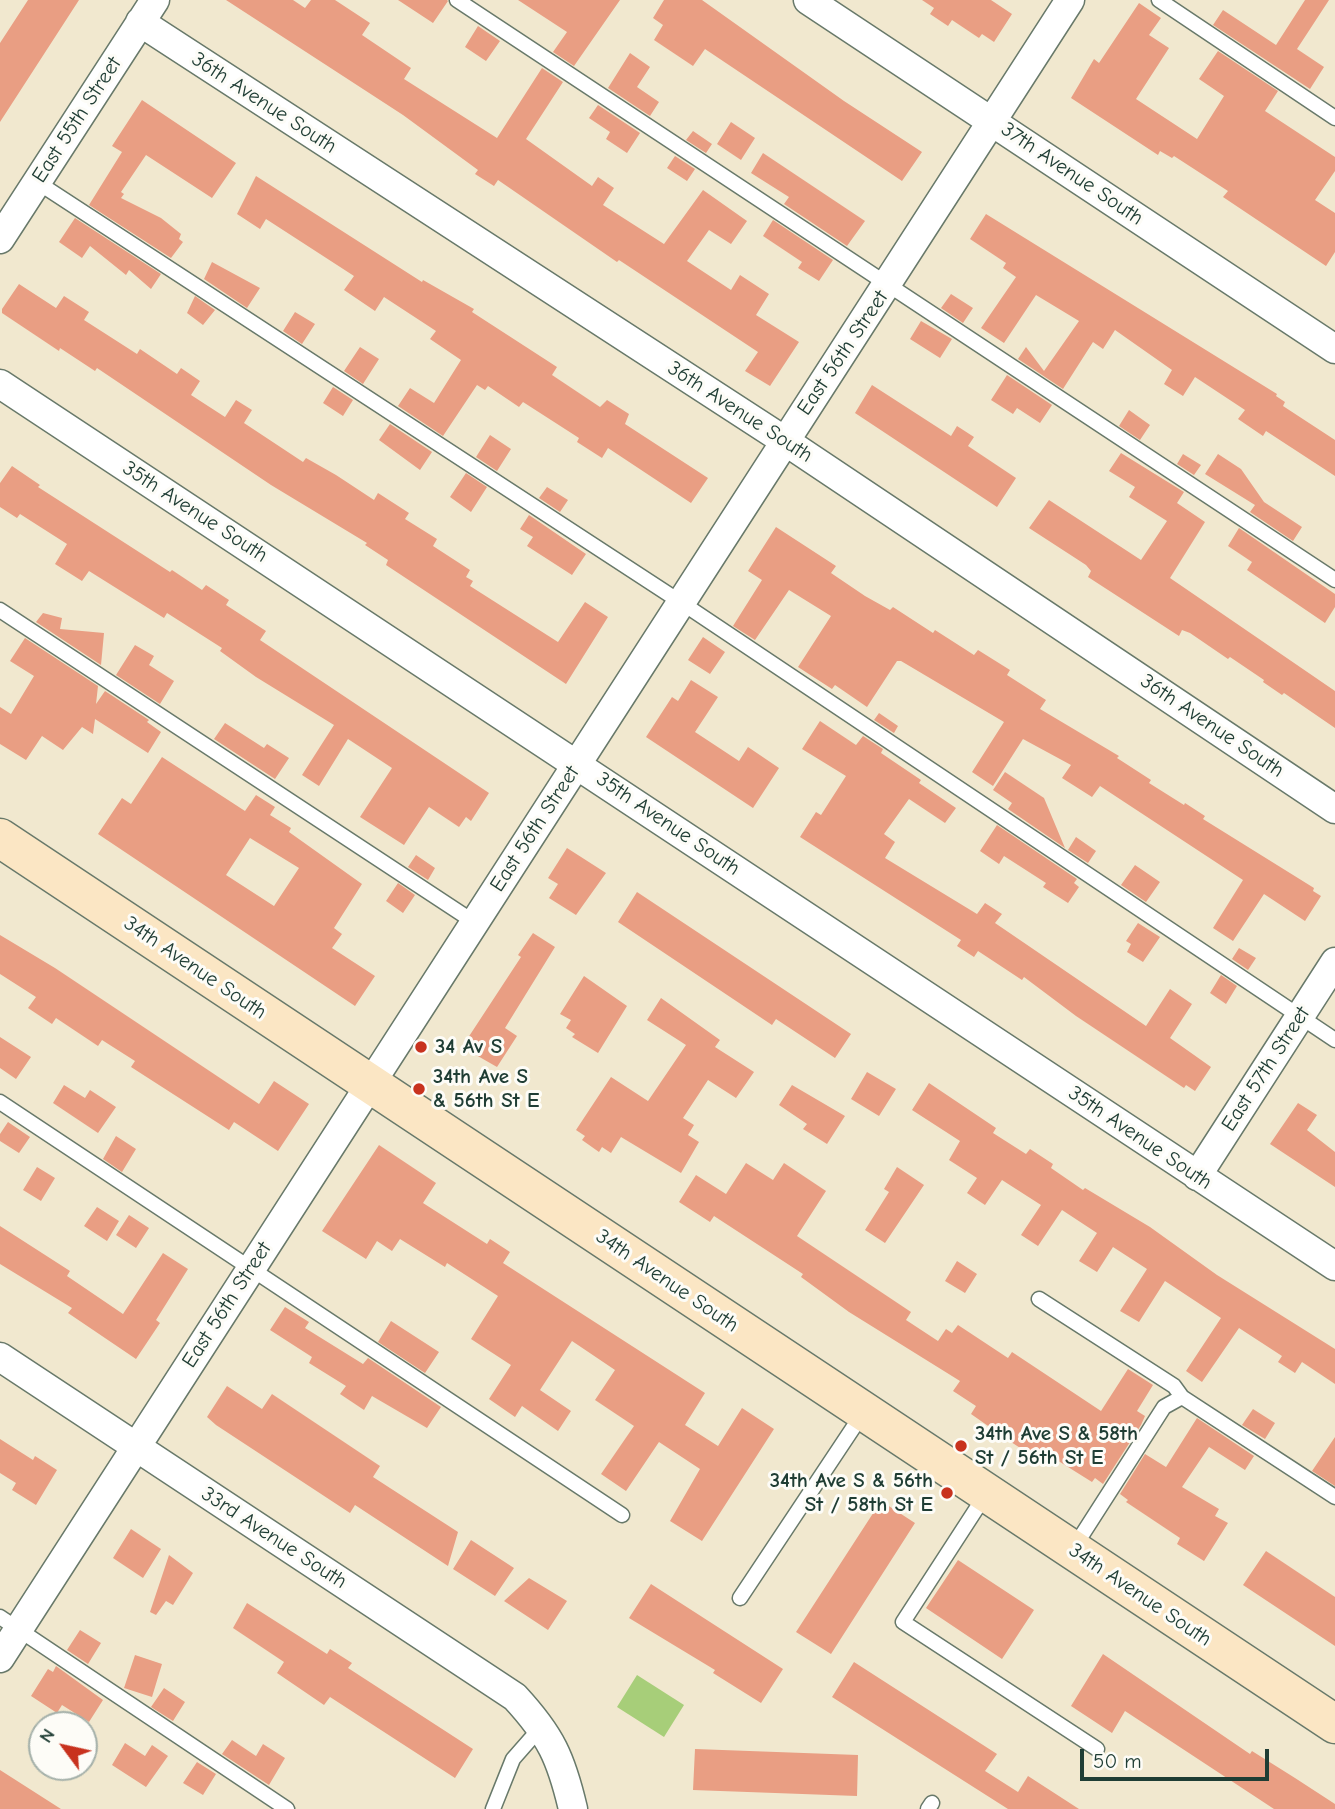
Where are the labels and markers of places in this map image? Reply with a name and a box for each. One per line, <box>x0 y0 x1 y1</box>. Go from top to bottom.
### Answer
place label: 34 Av S <box>435 1034 502 1060</box>
marker: 34 Av S <box>413 1039 429 1055</box>
place label: 34th Ave S & 56th St E <box>433 1064 539 1114</box>
marker: 34th Ave S & 56th St E <box>411 1081 427 1097</box>
place label: 34th Ave S & 58th St / 56th St E <box>975 1421 1138 1471</box>
marker: 34th Ave S & 58th St / 56th St E <box>953 1438 969 1454</box>
place label: 34th Ave S & 56th St / 58th St E <box>770 1468 933 1518</box>
marker: 34th Ave S & 56th St / 58th St E <box>939 1485 955 1501</box>

